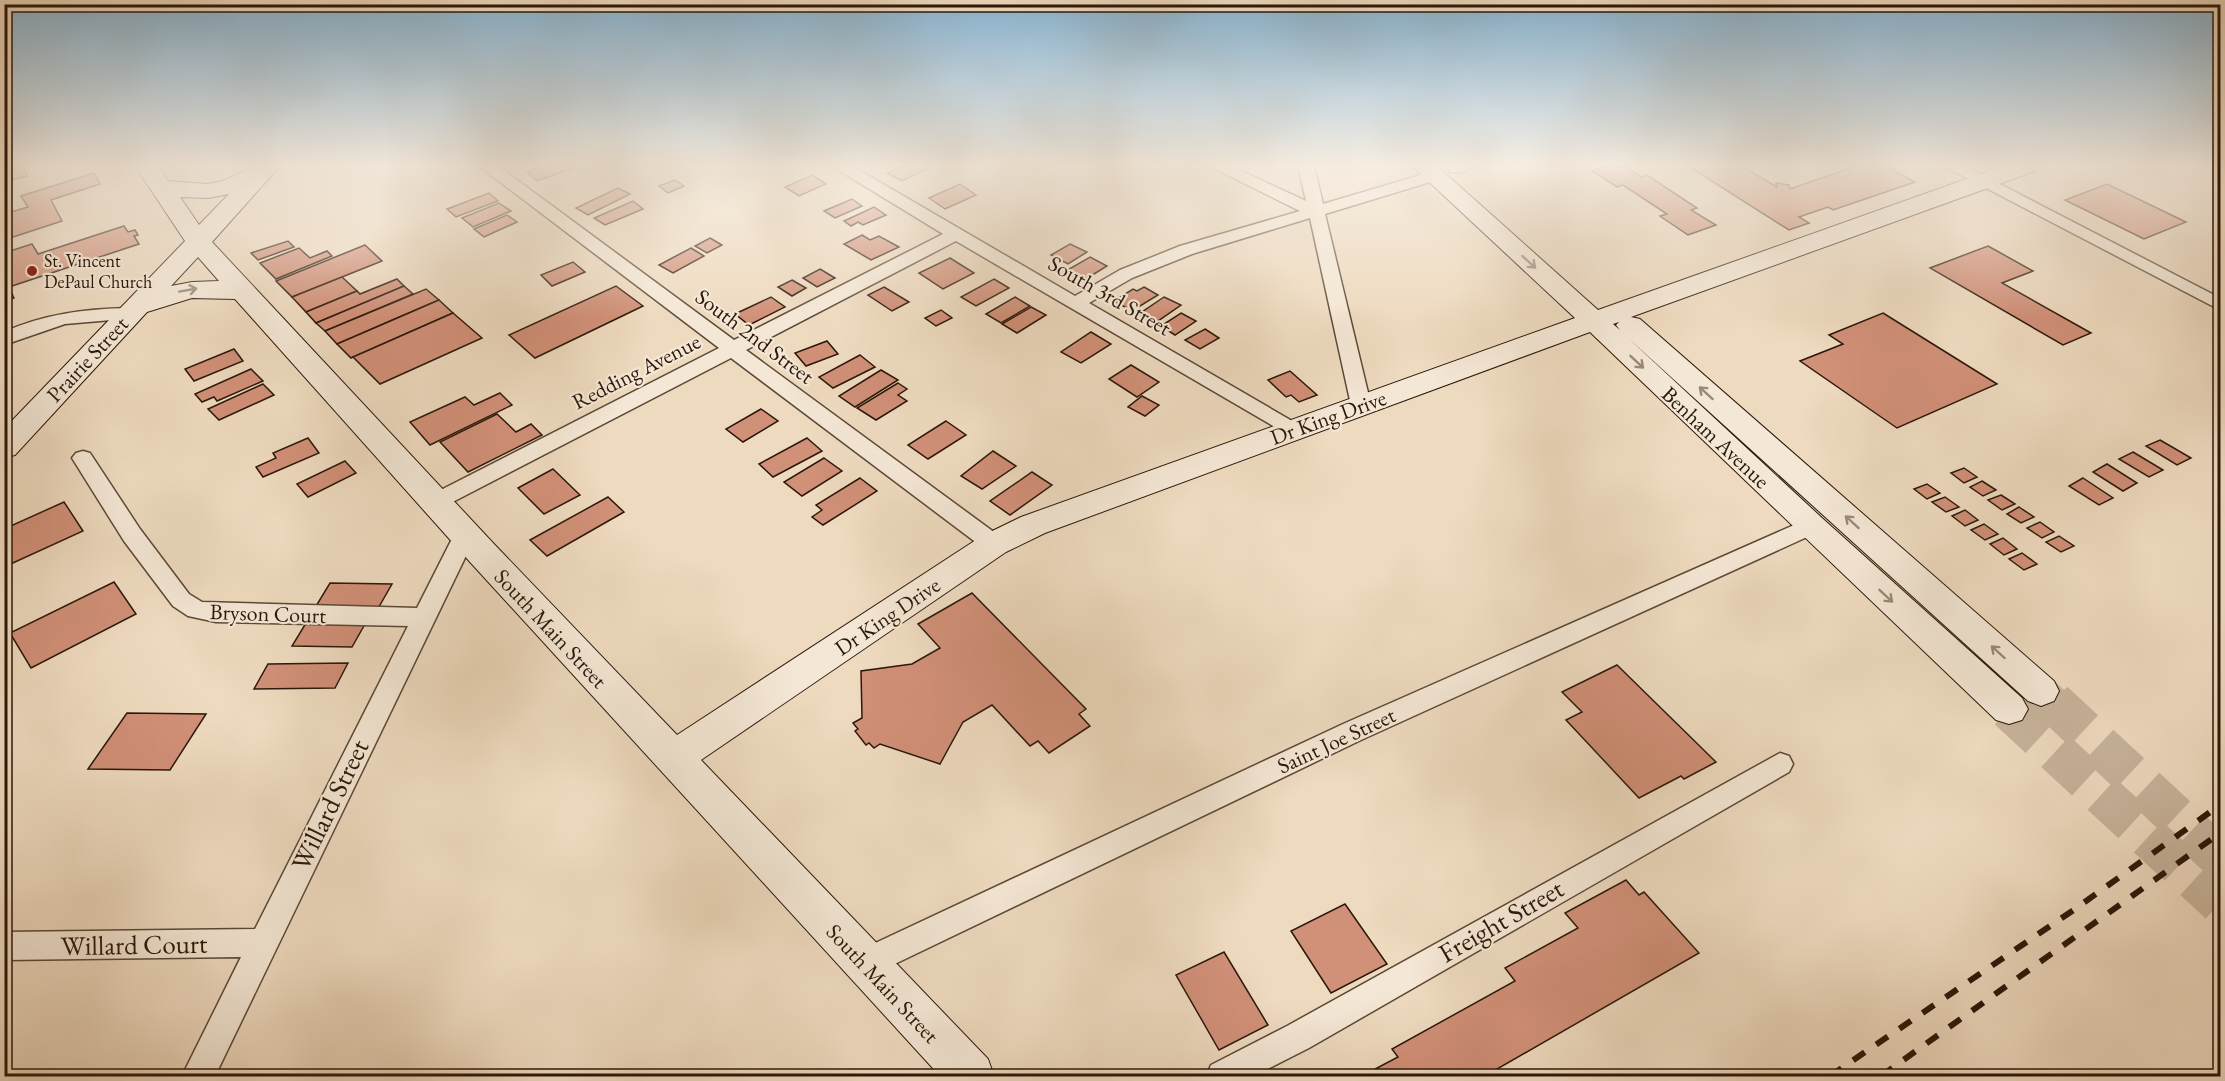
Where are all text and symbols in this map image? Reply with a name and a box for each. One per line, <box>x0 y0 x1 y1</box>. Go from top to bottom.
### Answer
place label: St. Vincent DePaul Church <box>44 249 152 293</box>
street label: South 3rd Street <box>1043 249 1176 342</box>
one-way arrow <box>1521 255 1536 269</box>
marker: St. Vincent DePaul Church <box>25 264 39 278</box>
street label: South 2nd Street <box>690 282 820 391</box>
one-way arrow <box>178 284 197 295</box>
street label: Prairie Street <box>40 310 135 409</box>
street label: Redding Avenue <box>567 326 706 416</box>
one-way arrow <box>1629 354 1644 369</box>
street label: Benham Avenue <box>1655 380 1776 495</box>
street label: Dr King Drive <box>1266 383 1391 452</box>
one-way arrow <box>1699 386 1714 400</box>
one-way arrow <box>1845 515 1860 529</box>
street label: South Main Street <box>488 562 614 694</box>
street label: Dr King Drive <box>829 570 946 662</box>
one-way arrow <box>1878 589 1893 603</box>
street label: Bryson Court <box>209 597 327 630</box>
one-way arrow <box>1991 645 2006 659</box>
street label: Saint Joe Street <box>1273 700 1400 780</box>
street label: Willard Street <box>283 733 377 876</box>
street label: Freight Street <box>1432 870 1570 970</box>
street label: South Main Street <box>820 917 946 1049</box>
street label: Willard Court <box>60 926 208 963</box>

